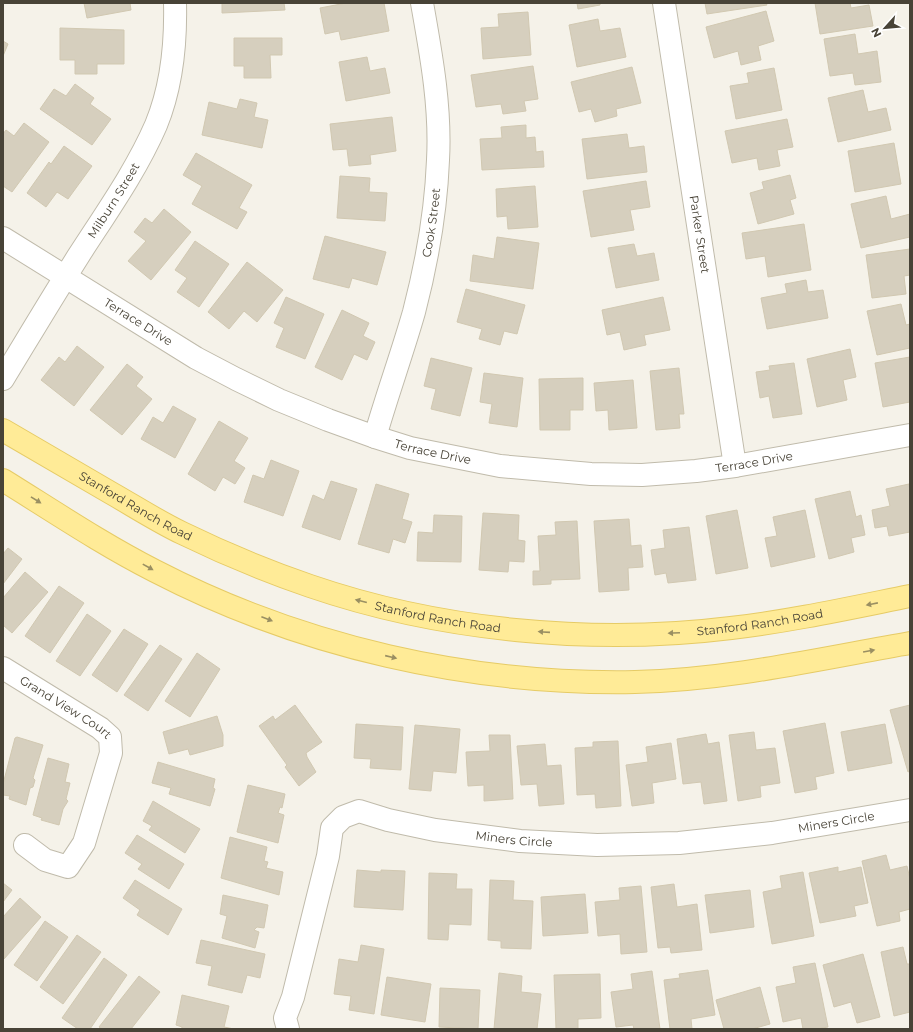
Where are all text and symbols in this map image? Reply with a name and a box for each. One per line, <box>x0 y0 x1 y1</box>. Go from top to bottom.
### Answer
north arrow <box>865 8 905 48</box>
text: N <box>868 25 884 40</box>
street label: Milburn Street <box>84 160 143 241</box>
street label: Cook Street <box>419 187 443 259</box>
street label: Parker Street <box>687 194 713 274</box>
street label: Terrace Drive <box>101 295 175 349</box>
street label: Terrace Drive <box>393 436 473 467</box>
street label: Terrace Drive <box>715 448 794 475</box>
street label: Stanford Ranch Road <box>76 468 195 544</box>
one-way arrow <box>30 497 42 504</box>
one-way arrow <box>142 564 154 570</box>
one-way arrow <box>355 598 367 604</box>
street label: Stanford Ranch Road <box>373 598 502 635</box>
one-way arrow <box>866 601 878 607</box>
street label: Stanford Ranch Road <box>696 606 824 639</box>
one-way arrow <box>261 617 273 623</box>
one-way arrow <box>538 629 550 636</box>
one-way arrow <box>668 629 680 636</box>
one-way arrow <box>862 647 875 653</box>
one-way arrow <box>385 654 397 660</box>
street label: Grand View Court <box>17 672 115 742</box>
street label: Miners Circle <box>797 808 876 836</box>
street label: Miners Circle <box>475 827 553 850</box>

